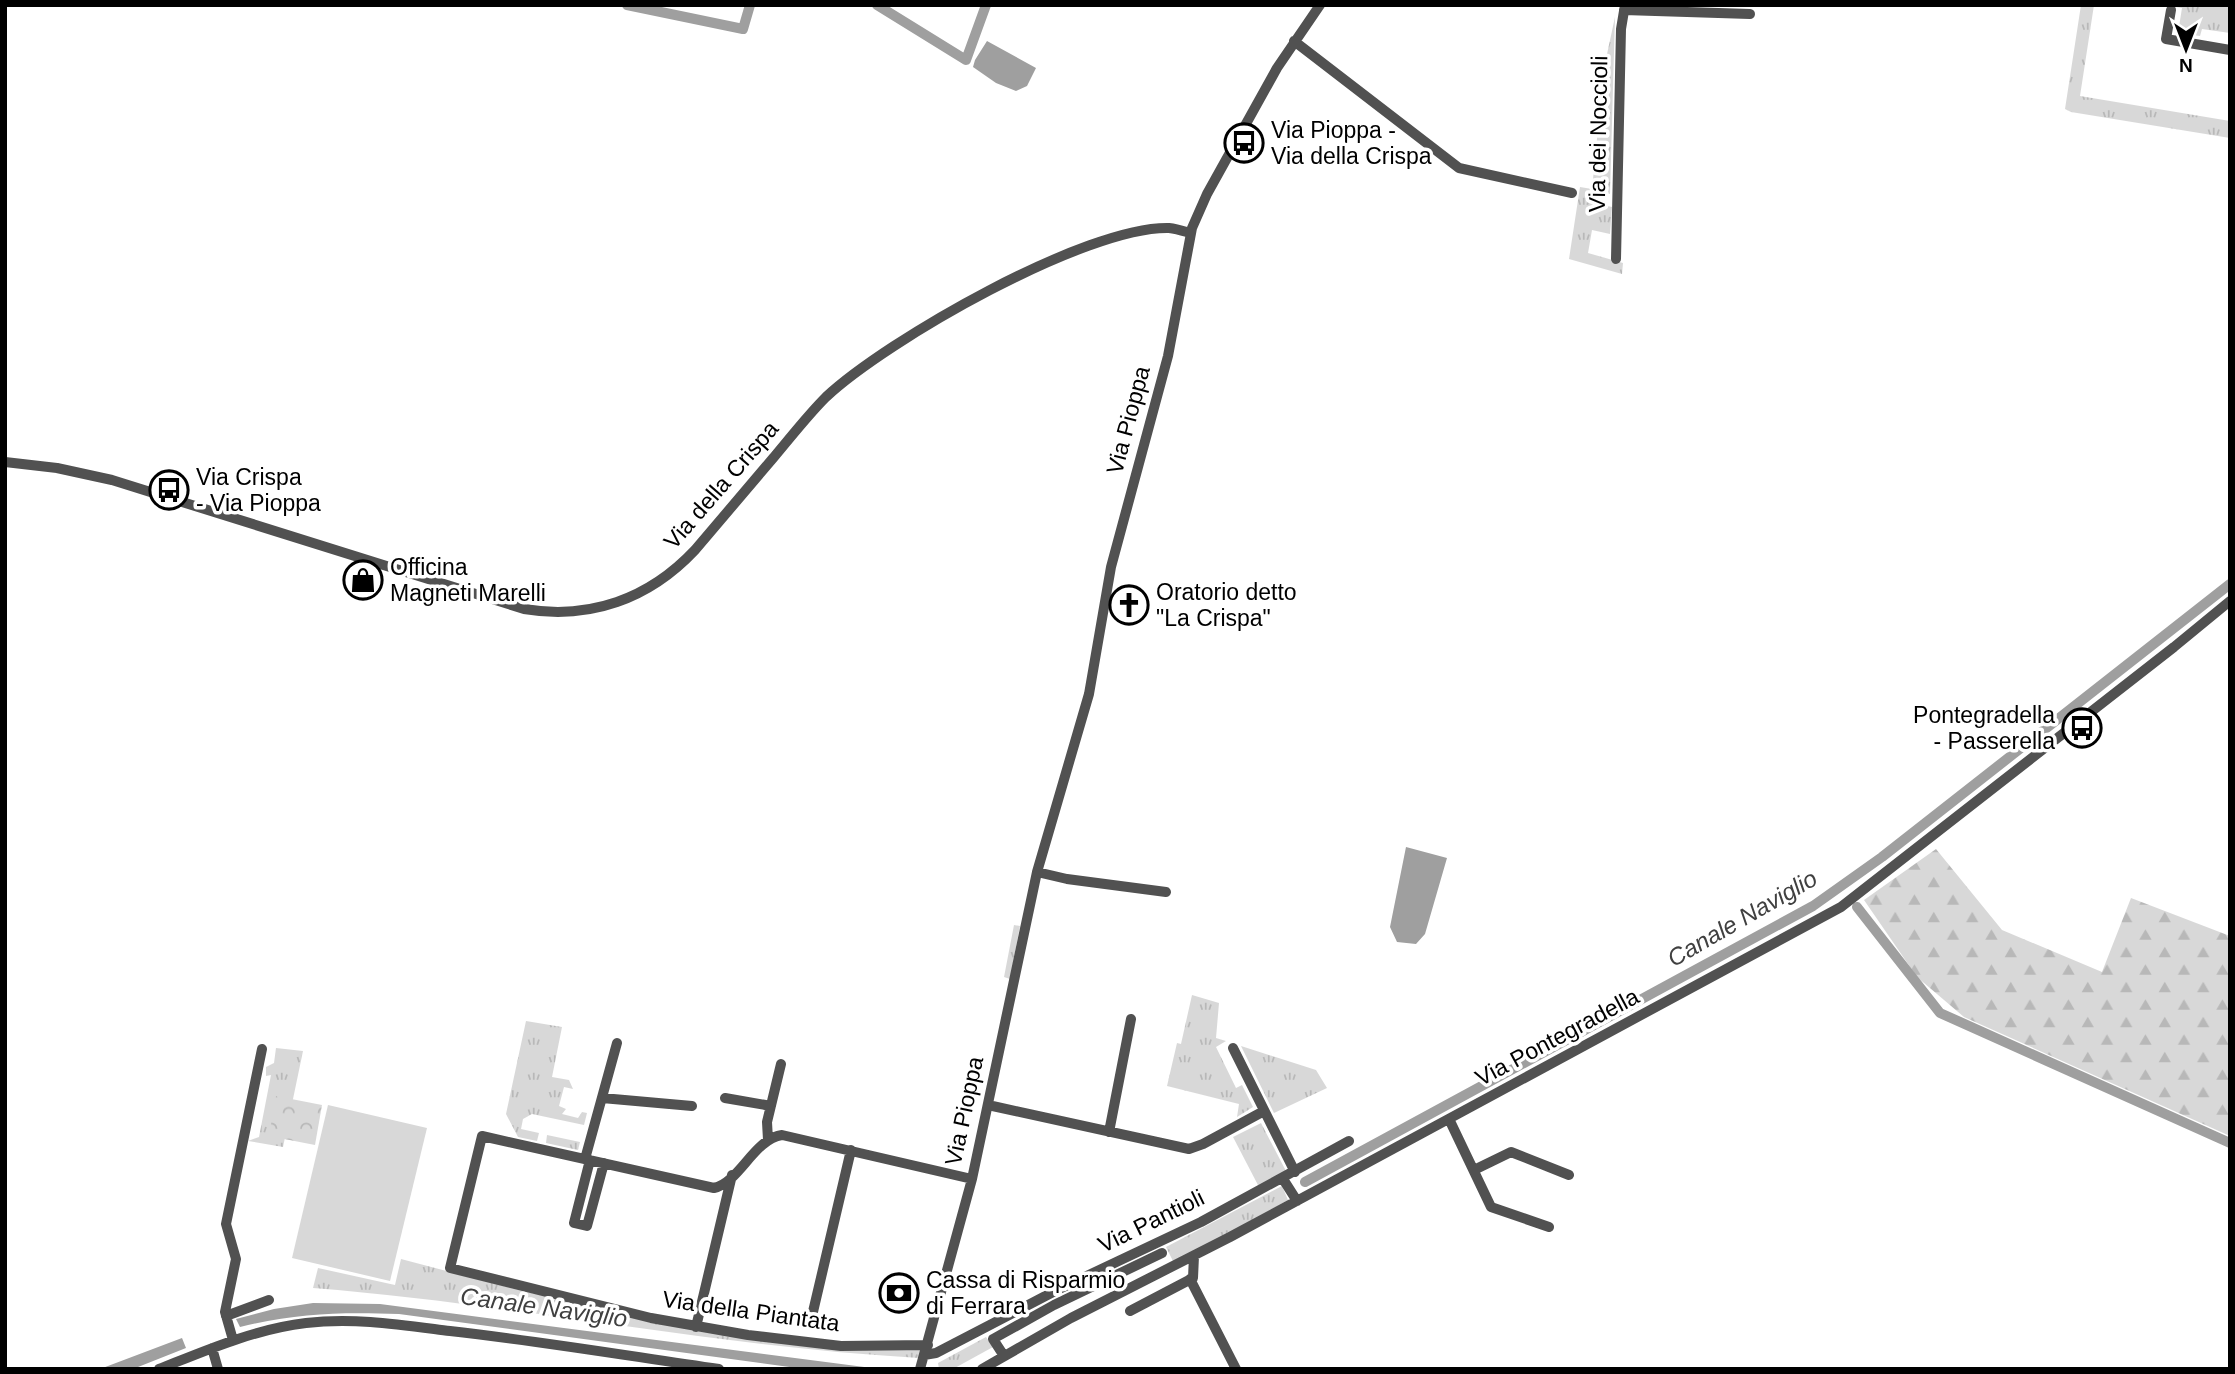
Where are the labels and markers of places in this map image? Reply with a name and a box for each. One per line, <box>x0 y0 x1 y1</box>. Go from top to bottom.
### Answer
place label: Via Pioppa - Via della Crispa <box>1271 117 1432 169</box>
bus stop icon: Via Pioppa - Via della Crispa <box>1223 122 1265 164</box>
place label: Via Crispa - Via Pioppa <box>196 464 321 516</box>
bus stop icon: Via Crispa - Via Pioppa <box>148 469 190 511</box>
place label: Officina Magneti Marelli <box>390 554 546 606</box>
shop icon: Officina Magneti Marelli <box>342 559 384 601</box>
place label: Oratorio detto "La Crispa" <box>1156 579 1297 631</box>
church icon: Oratorio detto "La Crispa" <box>1108 584 1150 626</box>
place label: Pontegradella - Passerella <box>1913 702 2055 754</box>
bus stop icon: Pontegradella - Passerella <box>2061 707 2103 749</box>
place label: Cassa di Risparmio di Ferrara <box>926 1267 1125 1319</box>
bank icon: Cassa di Risparmio di Ferrara <box>878 1272 920 1314</box>

